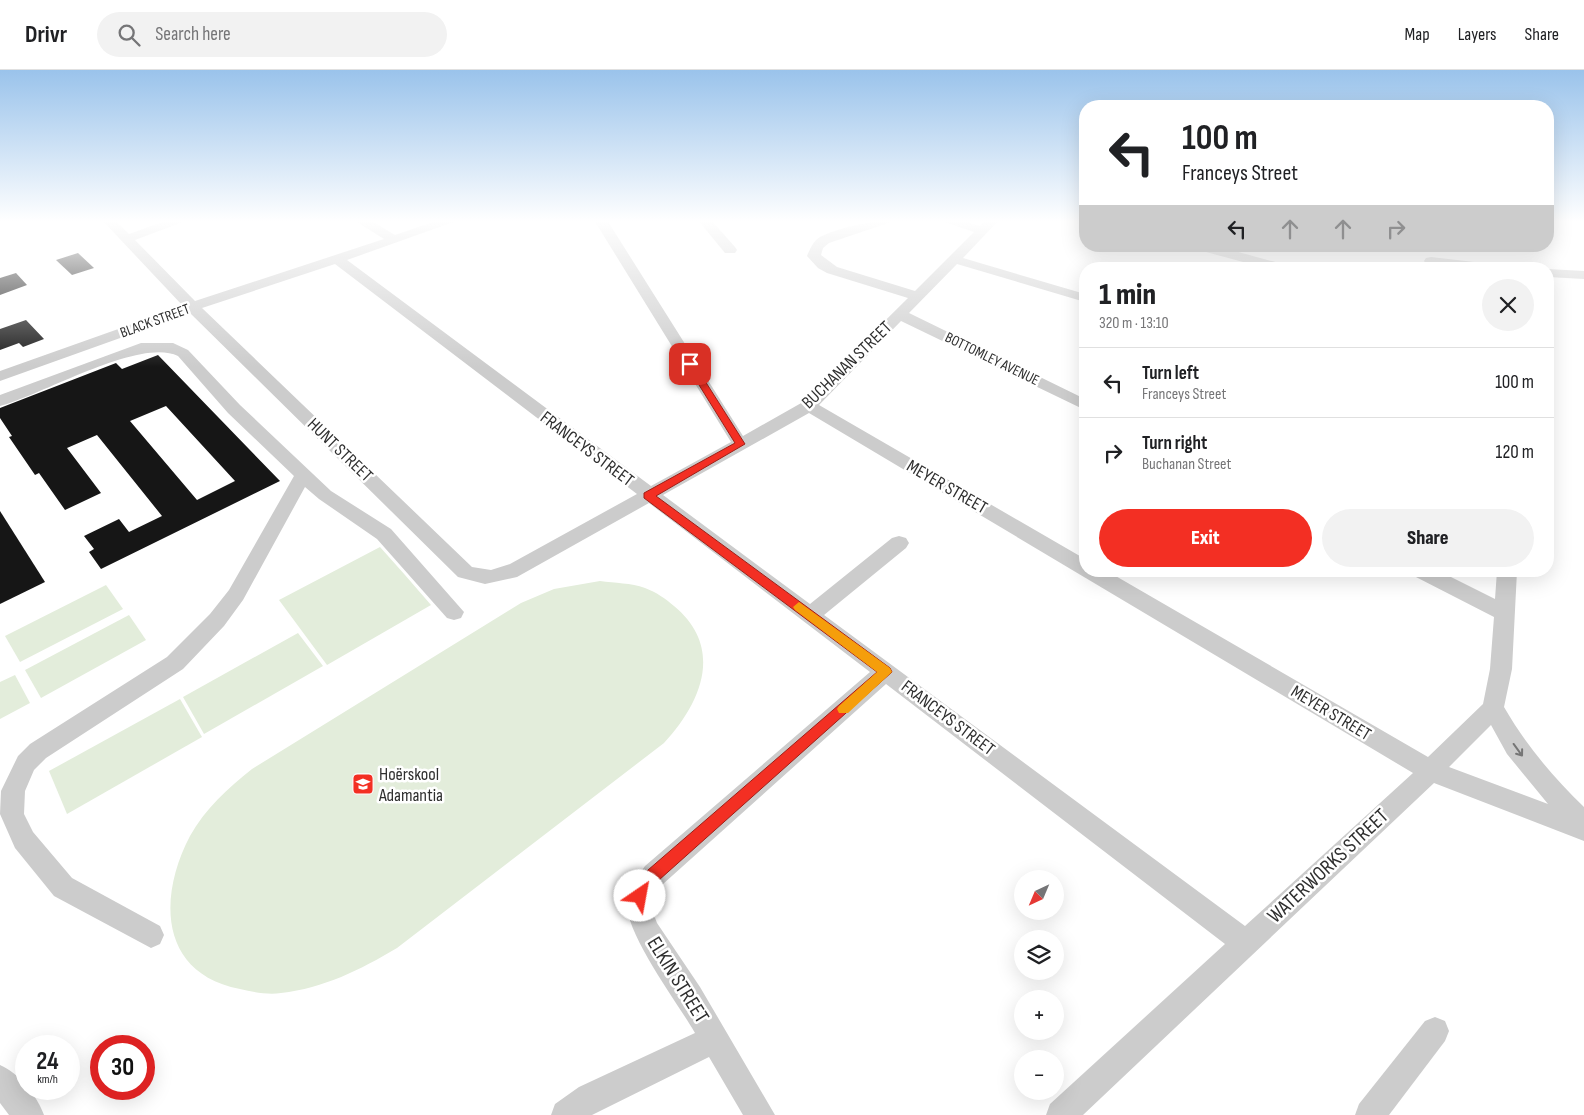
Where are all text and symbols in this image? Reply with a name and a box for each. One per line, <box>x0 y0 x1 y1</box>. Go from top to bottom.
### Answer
search box <box>97 12 447 57</box>
text: Drivr <box>25 20 67 49</box>
icon: search <box>115 21 143 49</box>
text: Search here <box>155 23 231 46</box>
text: Map <box>1405 24 1430 45</box>
text: Layers <box>1458 24 1497 45</box>
text: Share <box>1525 24 1559 45</box>
text: 100 m <box>1182 117 1258 160</box>
icon: left <box>1099 120 1164 185</box>
text: Franceys Street <box>1182 160 1298 187</box>
icon: left <box>1223 215 1251 243</box>
icon: ahead <box>1276 215 1304 243</box>
icon: ahead <box>1329 215 1357 243</box>
icon: right <box>1382 215 1410 243</box>
text: 1 min <box>1099 277 1156 313</box>
button: close <box>1482 279 1534 331</box>
street label: BLACK STREET <box>117 300 193 342</box>
text: 320 m · 13:10 <box>1099 314 1169 333</box>
street label: BUCHANAN STREET <box>798 317 896 413</box>
street label: BOTTOMLEY AVENUE <box>942 328 1042 390</box>
pin <box>669 343 711 385</box>
icon: arrive <box>676 350 704 378</box>
text: Turn left <box>1142 362 1199 385</box>
icon: left <box>1099 369 1127 397</box>
text: 100 m <box>1495 371 1534 394</box>
text: Franceys Street <box>1142 385 1226 404</box>
street label: FRANCEYS STREET <box>536 407 638 491</box>
street label: HUNT STREET <box>303 414 377 486</box>
text: Turn right <box>1142 432 1207 455</box>
icon: right <box>1099 439 1127 467</box>
text: 120 m <box>1496 441 1534 464</box>
text: Buchanan Street <box>1142 455 1231 474</box>
street label: MEYER STREET <box>903 456 991 518</box>
button: Exit <box>1099 509 1312 567</box>
button: Share <box>1322 509 1534 567</box>
street label: FRANCEYS STREET <box>897 676 999 760</box>
street label: MEYER STREET <box>1287 681 1375 745</box>
one-way arrow <box>1513 743 1523 757</box>
place label: Hoërskool Adamantia <box>378 764 443 806</box>
school or university icon: Hoërskool Adamantia <box>351 772 375 796</box>
street label: WATERWORKS STREET <box>1262 803 1394 928</box>
position arrow <box>613 869 665 921</box>
north arrow <box>1014 870 1064 920</box>
map controls <box>1014 870 1064 1100</box>
button: layers <box>1014 930 1064 980</box>
street label: ELKIN STREET <box>642 932 715 1028</box>
button: + <box>1014 990 1064 1040</box>
speed limit sign: 30 <box>90 1035 155 1100</box>
text: 24 <box>36 1046 59 1077</box>
button: − <box>1014 1050 1064 1100</box>
text: km/h <box>37 1072 58 1087</box>

